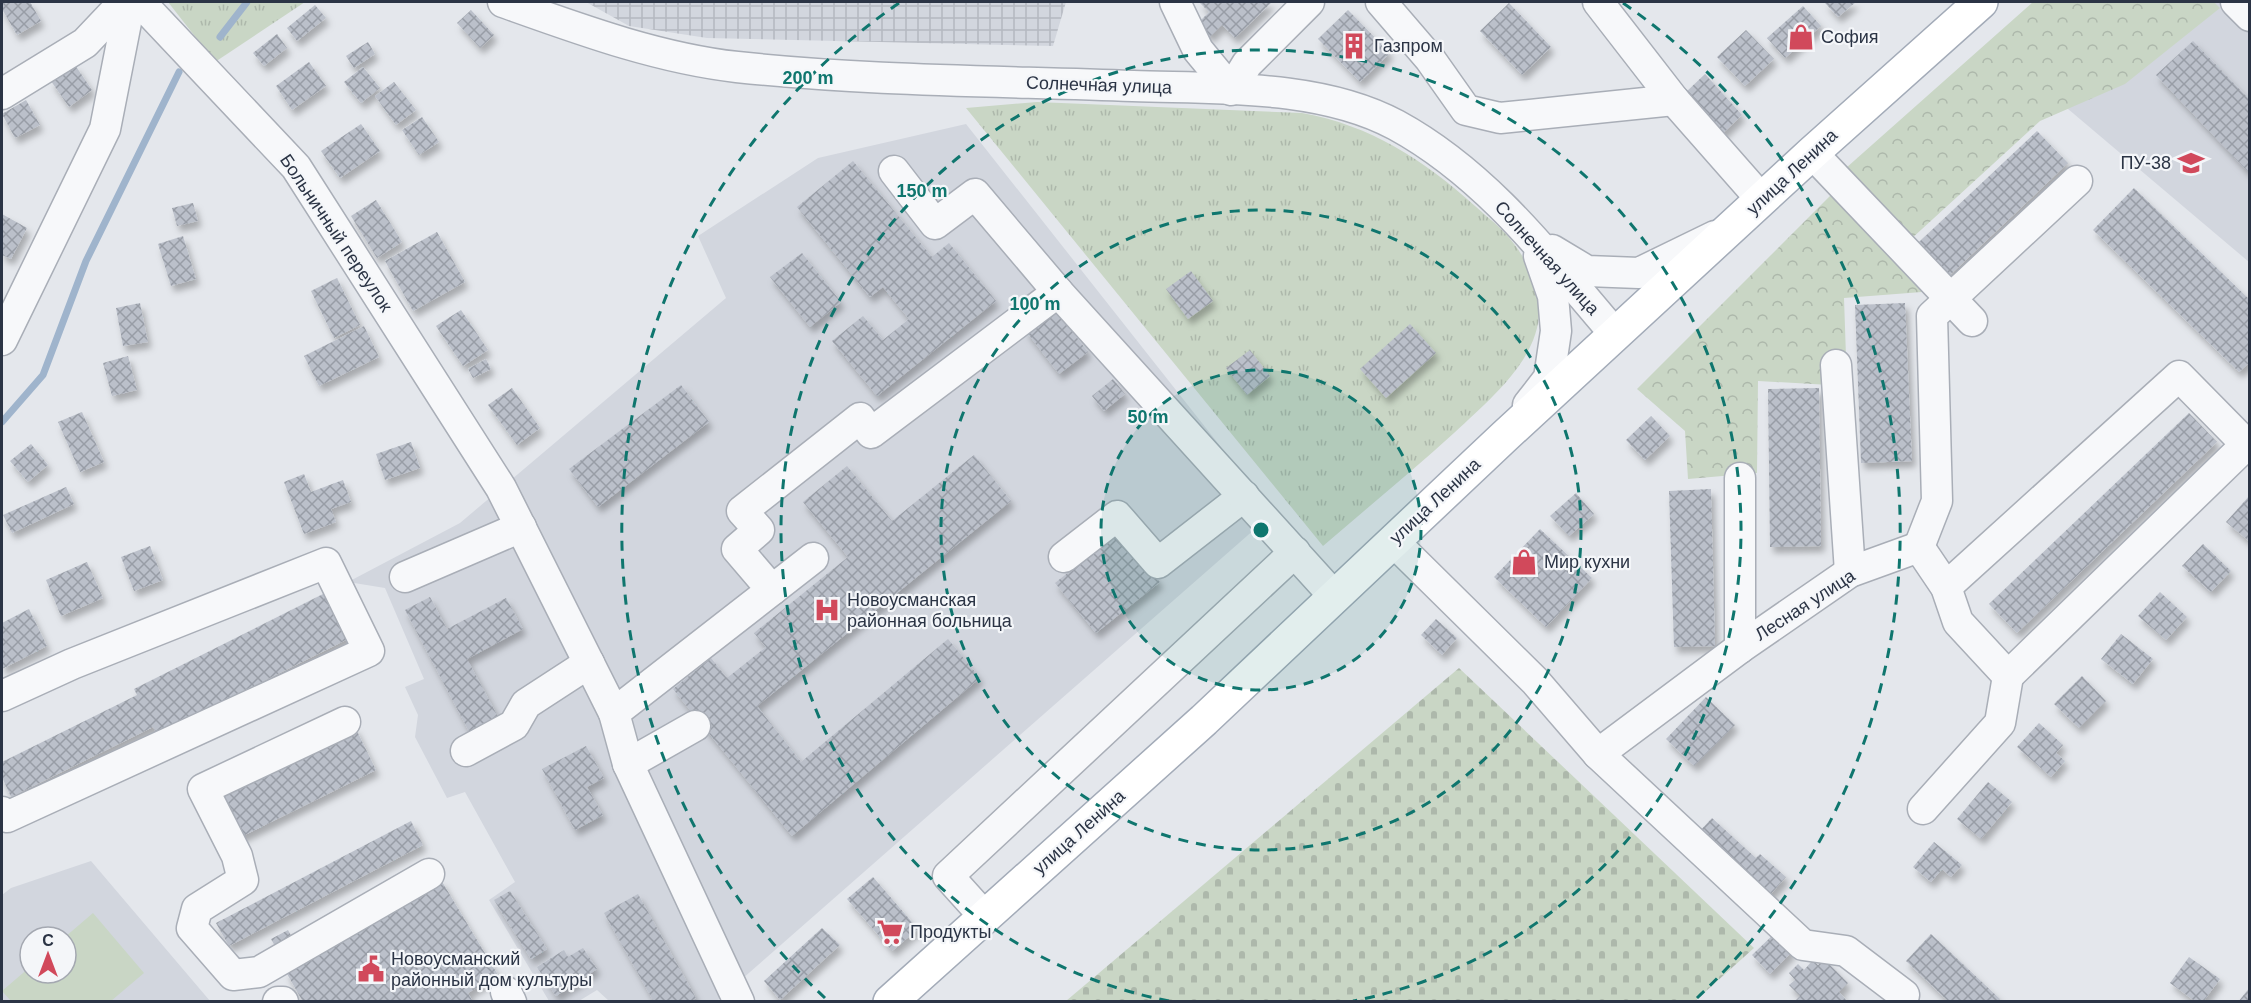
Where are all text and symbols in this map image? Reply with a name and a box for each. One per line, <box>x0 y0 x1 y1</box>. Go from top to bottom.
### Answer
shop icon: София <box>1786 22 1816 52</box>
place label: София <box>1821 27 1879 47</box>
building icon: Газпром <box>1339 31 1369 61</box>
place label: Газпром <box>1374 36 1443 56</box>
text: 200 m <box>782 68 834 88</box>
street label: Солнечная улица <box>1026 72 1173 98</box>
street label: улица Ленина <box>1743 124 1842 219</box>
school or university icon: ПУ-38 <box>2176 148 2206 178</box>
street label: Больничный переулок <box>276 151 396 316</box>
place label: ПУ-38 <box>2121 153 2171 173</box>
text: 150 m <box>896 181 948 201</box>
street label: Солнечная улица <box>1491 197 1604 320</box>
text: 100 m <box>1009 294 1061 314</box>
text: 50 m <box>1127 407 1169 427</box>
street label: улица Ленина <box>1386 453 1485 548</box>
centre of rings <box>1251 520 1271 540</box>
shop icon: Мир кухни <box>1509 547 1539 577</box>
place label: Мир кухни <box>1544 552 1630 572</box>
street label: Лесная улица <box>1751 565 1859 645</box>
place label: Новоусманская районная больница <box>847 590 1013 631</box>
hospital icon: Новоусманская районная больница <box>812 595 842 625</box>
street label: улица Ленина <box>1029 785 1130 878</box>
supermarket icon: Продукты <box>875 917 905 947</box>
place label: Продукты <box>910 922 991 942</box>
north arrow <box>18 925 78 985</box>
text: С <box>42 932 54 949</box>
place label: Новоусманский районный дом культуры <box>391 949 592 990</box>
public building icon: Новоусманский районный дом культуры <box>356 954 386 984</box>

